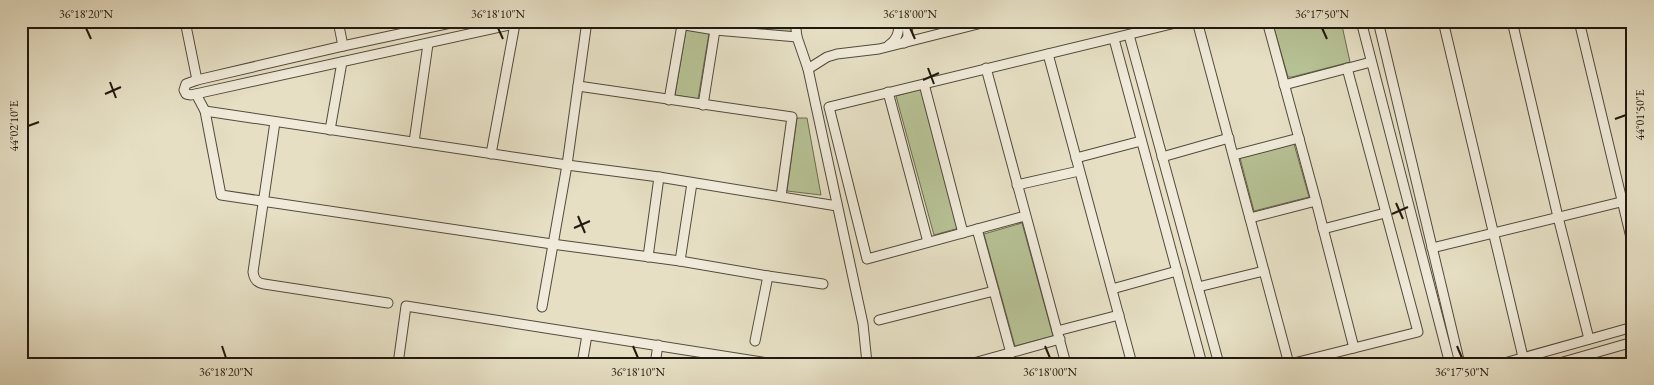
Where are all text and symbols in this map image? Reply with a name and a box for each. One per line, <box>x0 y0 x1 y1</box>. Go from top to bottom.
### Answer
text: 36°18'20"N <box>59 6 113 22</box>
text: 36°18'10"N <box>471 6 525 22</box>
text: 36°18'00"N <box>883 6 937 22</box>
text: 36°17'50"N <box>1295 6 1349 22</box>
text: 44°01'50"E <box>1632 89 1648 141</box>
text: 44°02'10"E <box>6 100 22 152</box>
text: 36°18'20"N <box>199 364 253 380</box>
text: 36°18'10"N <box>611 364 665 380</box>
text: 36°18'00"N <box>1023 364 1077 380</box>
text: 36°17'50"N <box>1435 364 1489 380</box>

